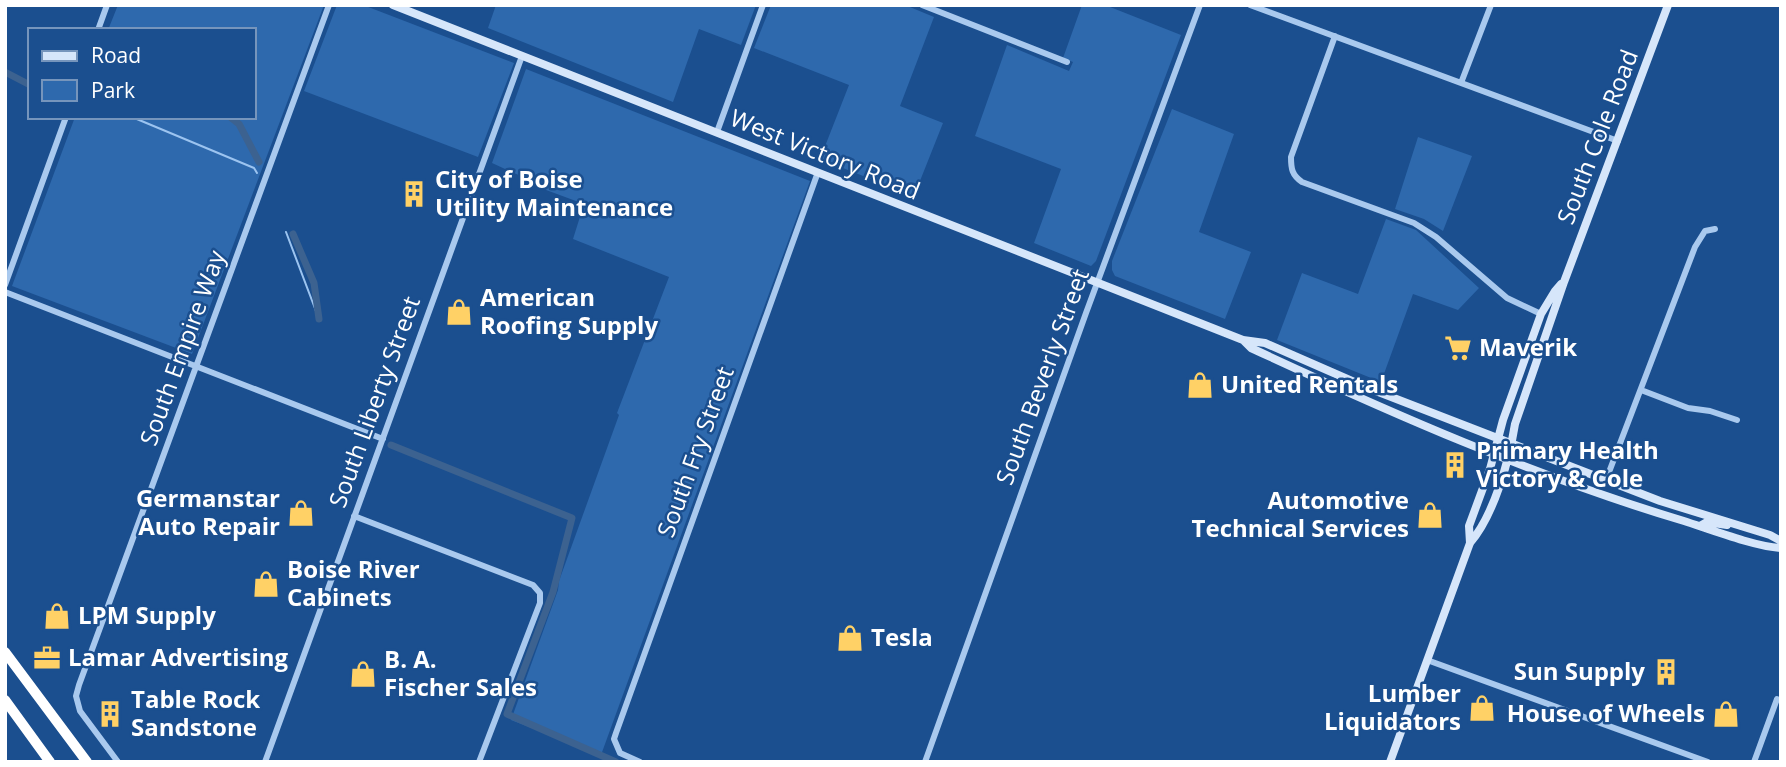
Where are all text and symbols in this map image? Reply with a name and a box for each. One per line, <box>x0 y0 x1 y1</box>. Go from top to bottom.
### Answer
legend <box>28 28 256 119</box>
text: Road <box>91 41 141 69</box>
street label: South Cole Road <box>1548 44 1645 228</box>
text: Park <box>91 76 135 104</box>
street label: West Victory Road <box>726 100 925 207</box>
place label: City of Boise Utility Maintenance <box>435 162 673 223</box>
building icon: City of Boise Utility Maintenance <box>399 179 429 209</box>
street label: South Empire Way <box>131 245 233 450</box>
street label: South Beverly Street <box>987 264 1096 489</box>
place label: American Roofing Supply <box>480 280 658 341</box>
street label: South Liberty Street <box>320 291 427 512</box>
shop icon: American Roofing Supply <box>444 297 474 327</box>
place label: Maverik <box>1479 330 1577 363</box>
supermarket icon: Maverik <box>1443 333 1473 363</box>
street label: South Fry Street <box>648 362 741 541</box>
place label: United Rentals <box>1221 367 1398 400</box>
shop icon: United Rentals <box>1185 370 1215 400</box>
place label: Primary Health Victory & Cole <box>1476 433 1659 494</box>
building icon: Primary Health Victory & Cole <box>1440 450 1470 480</box>
place label: Germanstar Auto Repair <box>136 481 280 542</box>
place label: Automotive Technical Services <box>1192 483 1409 544</box>
shop icon: Germanstar Auto Repair <box>286 498 316 528</box>
shop icon: Automotive Technical Services <box>1415 500 1445 530</box>
place label: Boise River Cabinets <box>287 552 420 613</box>
shop icon: Boise River Cabinets <box>251 569 281 599</box>
place label: LPM Supply <box>78 598 216 631</box>
shop icon: LPM Supply <box>42 601 72 631</box>
place label: Tesla <box>871 620 933 653</box>
shop icon: Tesla <box>835 623 865 653</box>
place label: Lamar Advertising <box>68 640 288 673</box>
place label: B. A. Fischer Sales <box>384 642 537 703</box>
office icon: Lamar Advertising <box>32 643 62 673</box>
place label: Sun Supply <box>1514 654 1645 687</box>
building icon: Sun Supply <box>1651 657 1681 687</box>
shop icon: B. A. Fischer Sales <box>348 659 378 689</box>
place label: Lumber Liquidators <box>1324 676 1461 737</box>
place label: Table Rock Sandstone <box>131 682 260 743</box>
shop icon: Lumber Liquidators <box>1467 693 1497 723</box>
place label: House of Wheels <box>1507 696 1705 729</box>
building icon: Table Rock Sandstone <box>95 699 125 729</box>
shop icon: House of Wheels <box>1711 699 1741 729</box>

